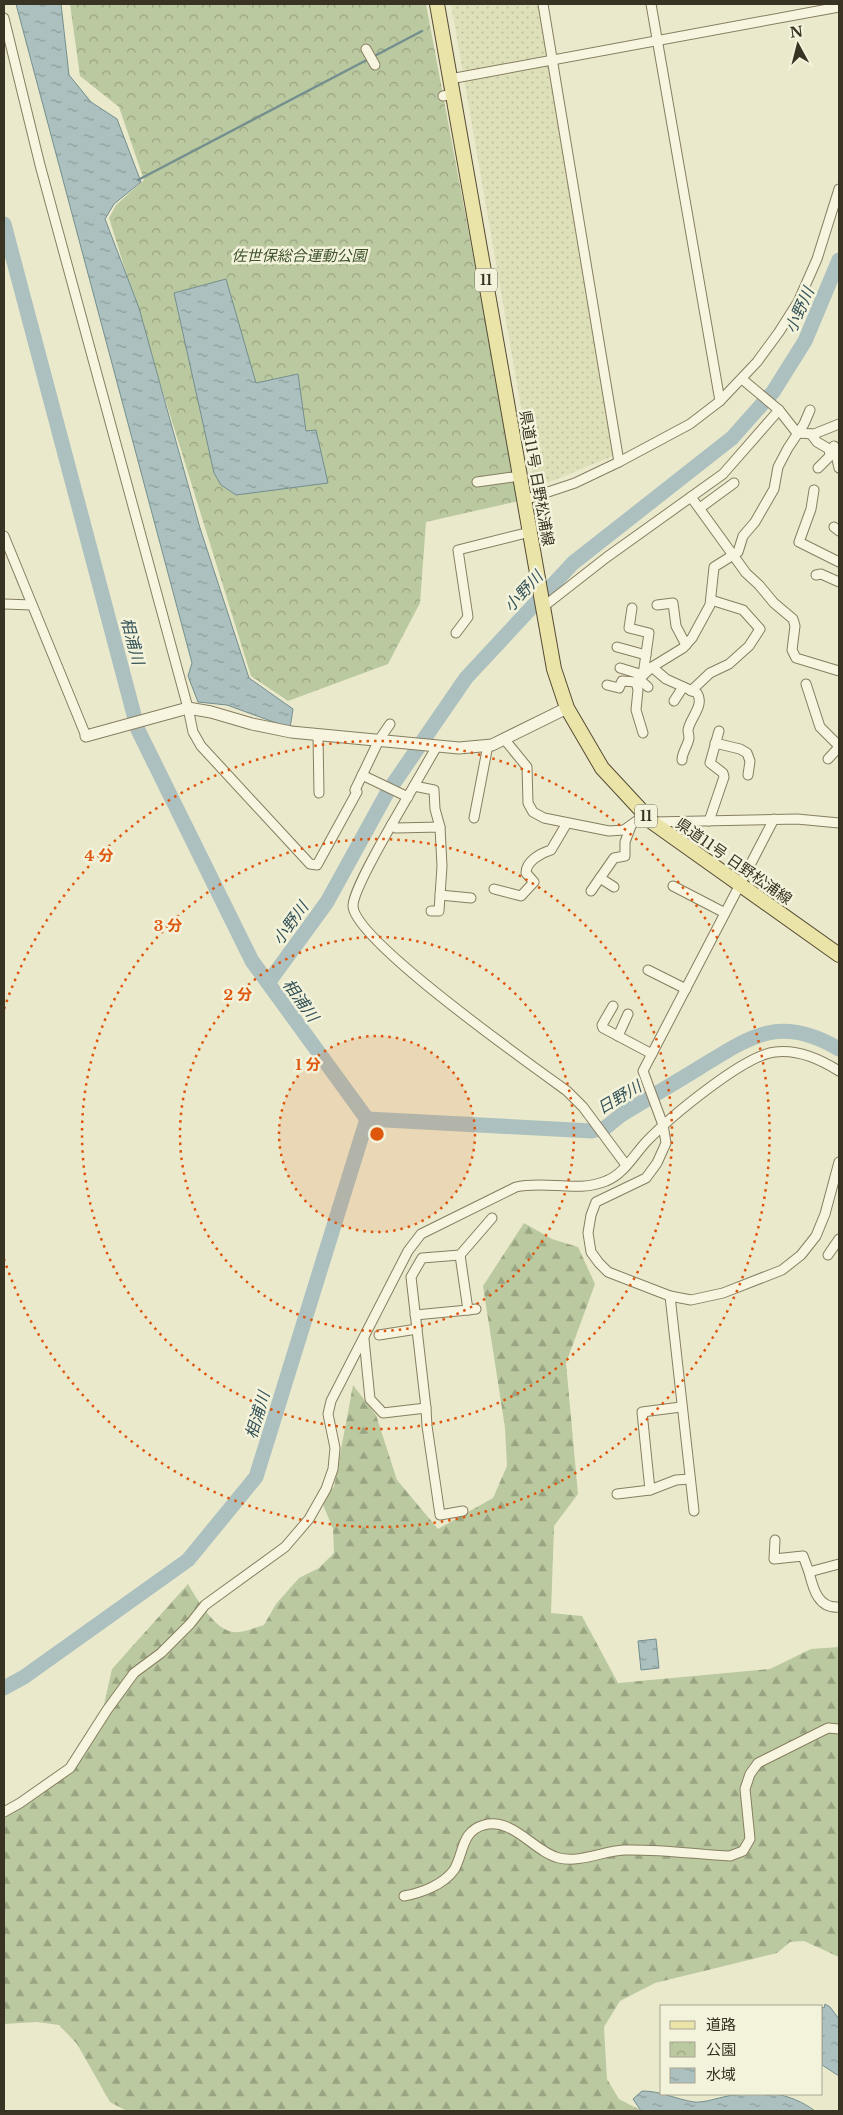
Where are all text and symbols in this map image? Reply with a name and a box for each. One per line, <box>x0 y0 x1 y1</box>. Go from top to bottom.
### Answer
north arrow <box>773 20 823 70</box>
text: N <box>789 22 804 42</box>
park label: 佐世保総合運動公園 <box>231 246 368 265</box>
road number: 11 <box>475 268 497 292</box>
water label: 小野川 <box>780 282 819 336</box>
street label: 県道11号 日野松浦線 <box>516 409 558 547</box>
water label: 小野川 <box>499 565 548 615</box>
water label: 相浦川 <box>117 615 149 669</box>
road number: 11 <box>635 804 657 828</box>
street label: 県道11号 日野松浦線 <box>672 814 796 908</box>
text: 4 分 <box>85 846 113 865</box>
water label: 小野川 <box>268 896 313 948</box>
text: 3 分 <box>154 916 182 935</box>
water label: 相浦川 <box>279 975 324 1027</box>
text: 2 分 <box>224 985 252 1004</box>
text: 1 分 <box>295 1055 321 1074</box>
water label: 日野川 <box>593 1075 646 1118</box>
centre of rings <box>368 1125 386 1143</box>
water label: 相浦川 <box>240 1387 274 1441</box>
legend <box>660 2005 823 2095</box>
text: 道路 <box>706 2015 736 2034</box>
text: 公園 <box>706 2040 736 2059</box>
text: 水域 <box>706 2065 736 2084</box>

